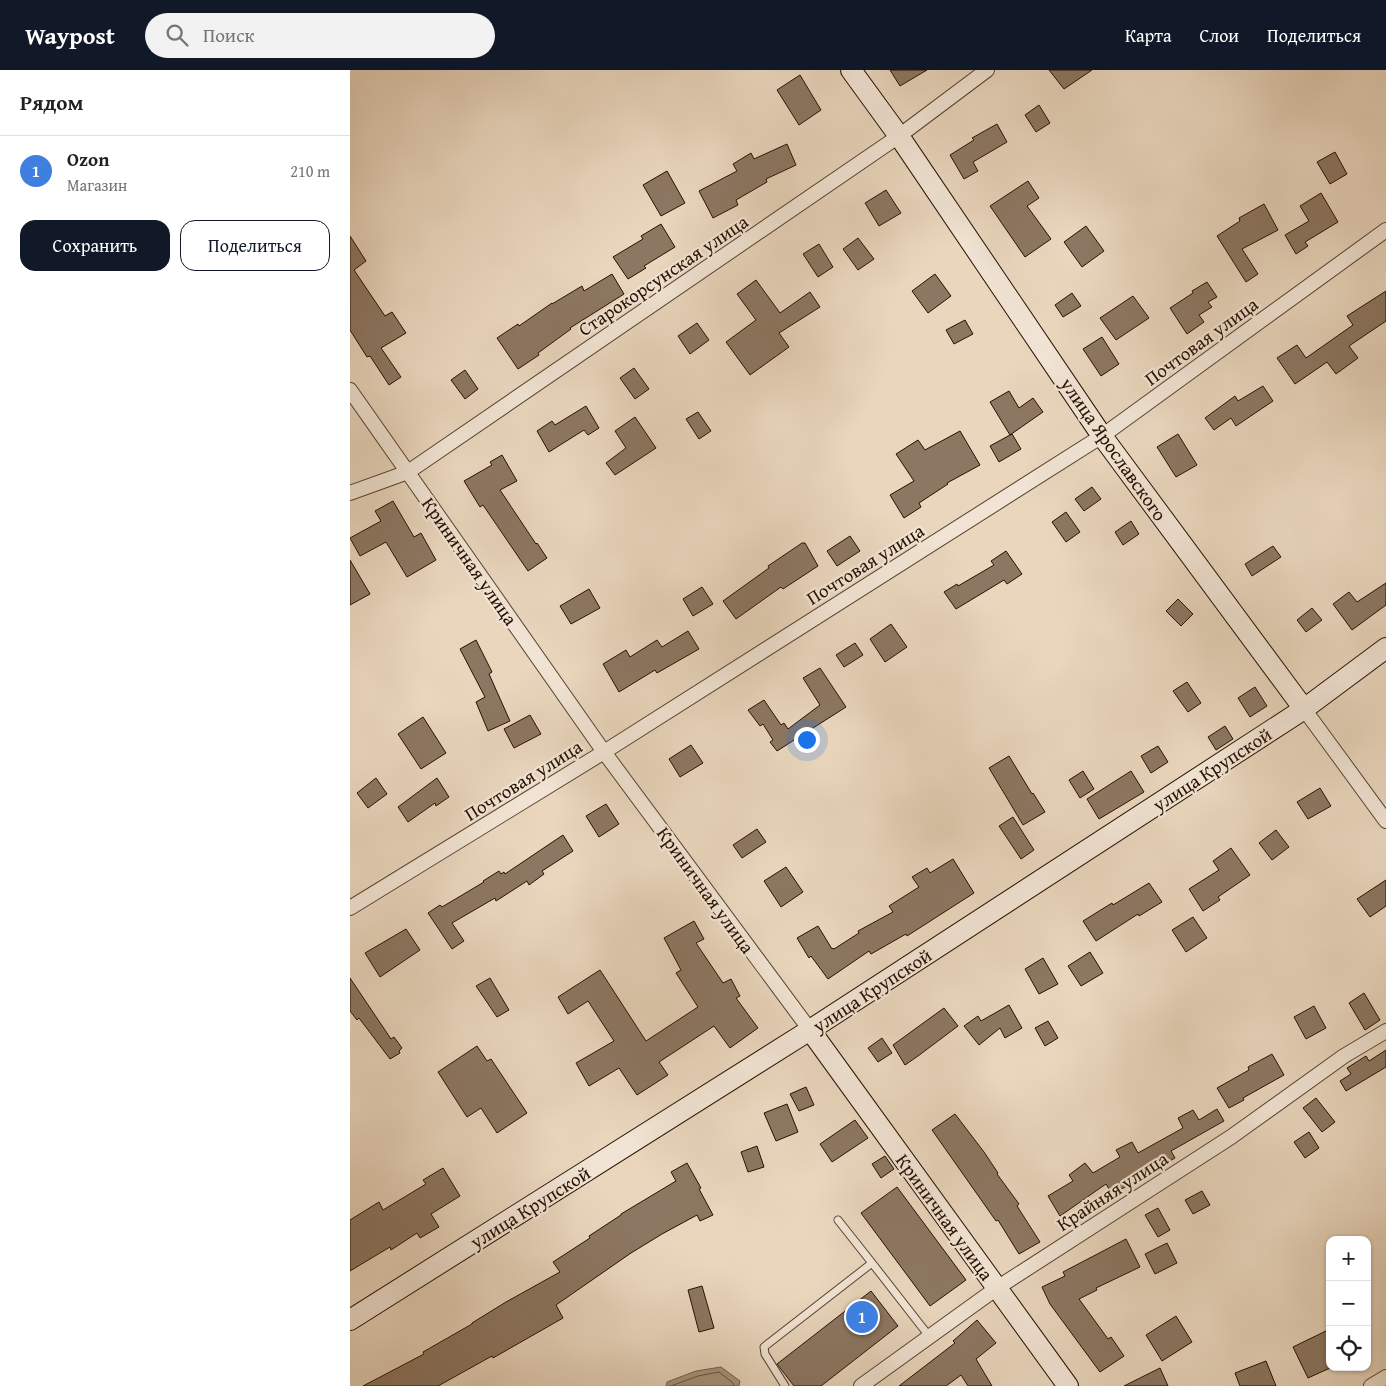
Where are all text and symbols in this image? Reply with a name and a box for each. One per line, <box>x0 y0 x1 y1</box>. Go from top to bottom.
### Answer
search box <box>145 13 495 58</box>
text: Waypost <box>25 18 115 53</box>
icon: search <box>163 21 191 49</box>
text: Поиск <box>203 21 255 49</box>
text: Карта <box>1125 22 1172 49</box>
text: Слои <box>1200 22 1239 49</box>
text: Поделиться <box>1267 22 1361 49</box>
text: Рядом <box>20 87 83 118</box>
text: Ozon <box>67 145 109 173</box>
text: 1 <box>32 159 40 183</box>
text: 210 m <box>290 159 330 183</box>
text: Магазин <box>67 173 127 197</box>
street label: Старокорсунская улица <box>572 207 754 343</box>
button: Сохранить <box>20 220 170 271</box>
button: Поделиться <box>180 220 330 271</box>
street label: Почтовая улица <box>1138 290 1264 392</box>
street label: улица Ярославского <box>1053 371 1174 526</box>
street label: Криничная улица <box>415 491 525 631</box>
street label: Почтовая улица <box>801 517 929 611</box>
street label: улица Крупской <box>1146 720 1277 819</box>
your location <box>794 727 820 753</box>
street label: Почтовая улица <box>459 733 587 827</box>
street label: Криничная улица <box>650 821 762 959</box>
street label: улица Крупской <box>806 941 937 1040</box>
street label: Крайняя улица <box>1051 1144 1173 1238</box>
street label: Криничная улица <box>889 1148 1001 1286</box>
street label: улица Крупской <box>464 1159 596 1256</box>
map controls <box>1326 1236 1371 1371</box>
button: + <box>1326 1236 1371 1281</box>
button: − <box>1326 1281 1371 1326</box>
pin: 1 <box>846 1298 878 1336</box>
button: locate <box>1326 1326 1371 1371</box>

